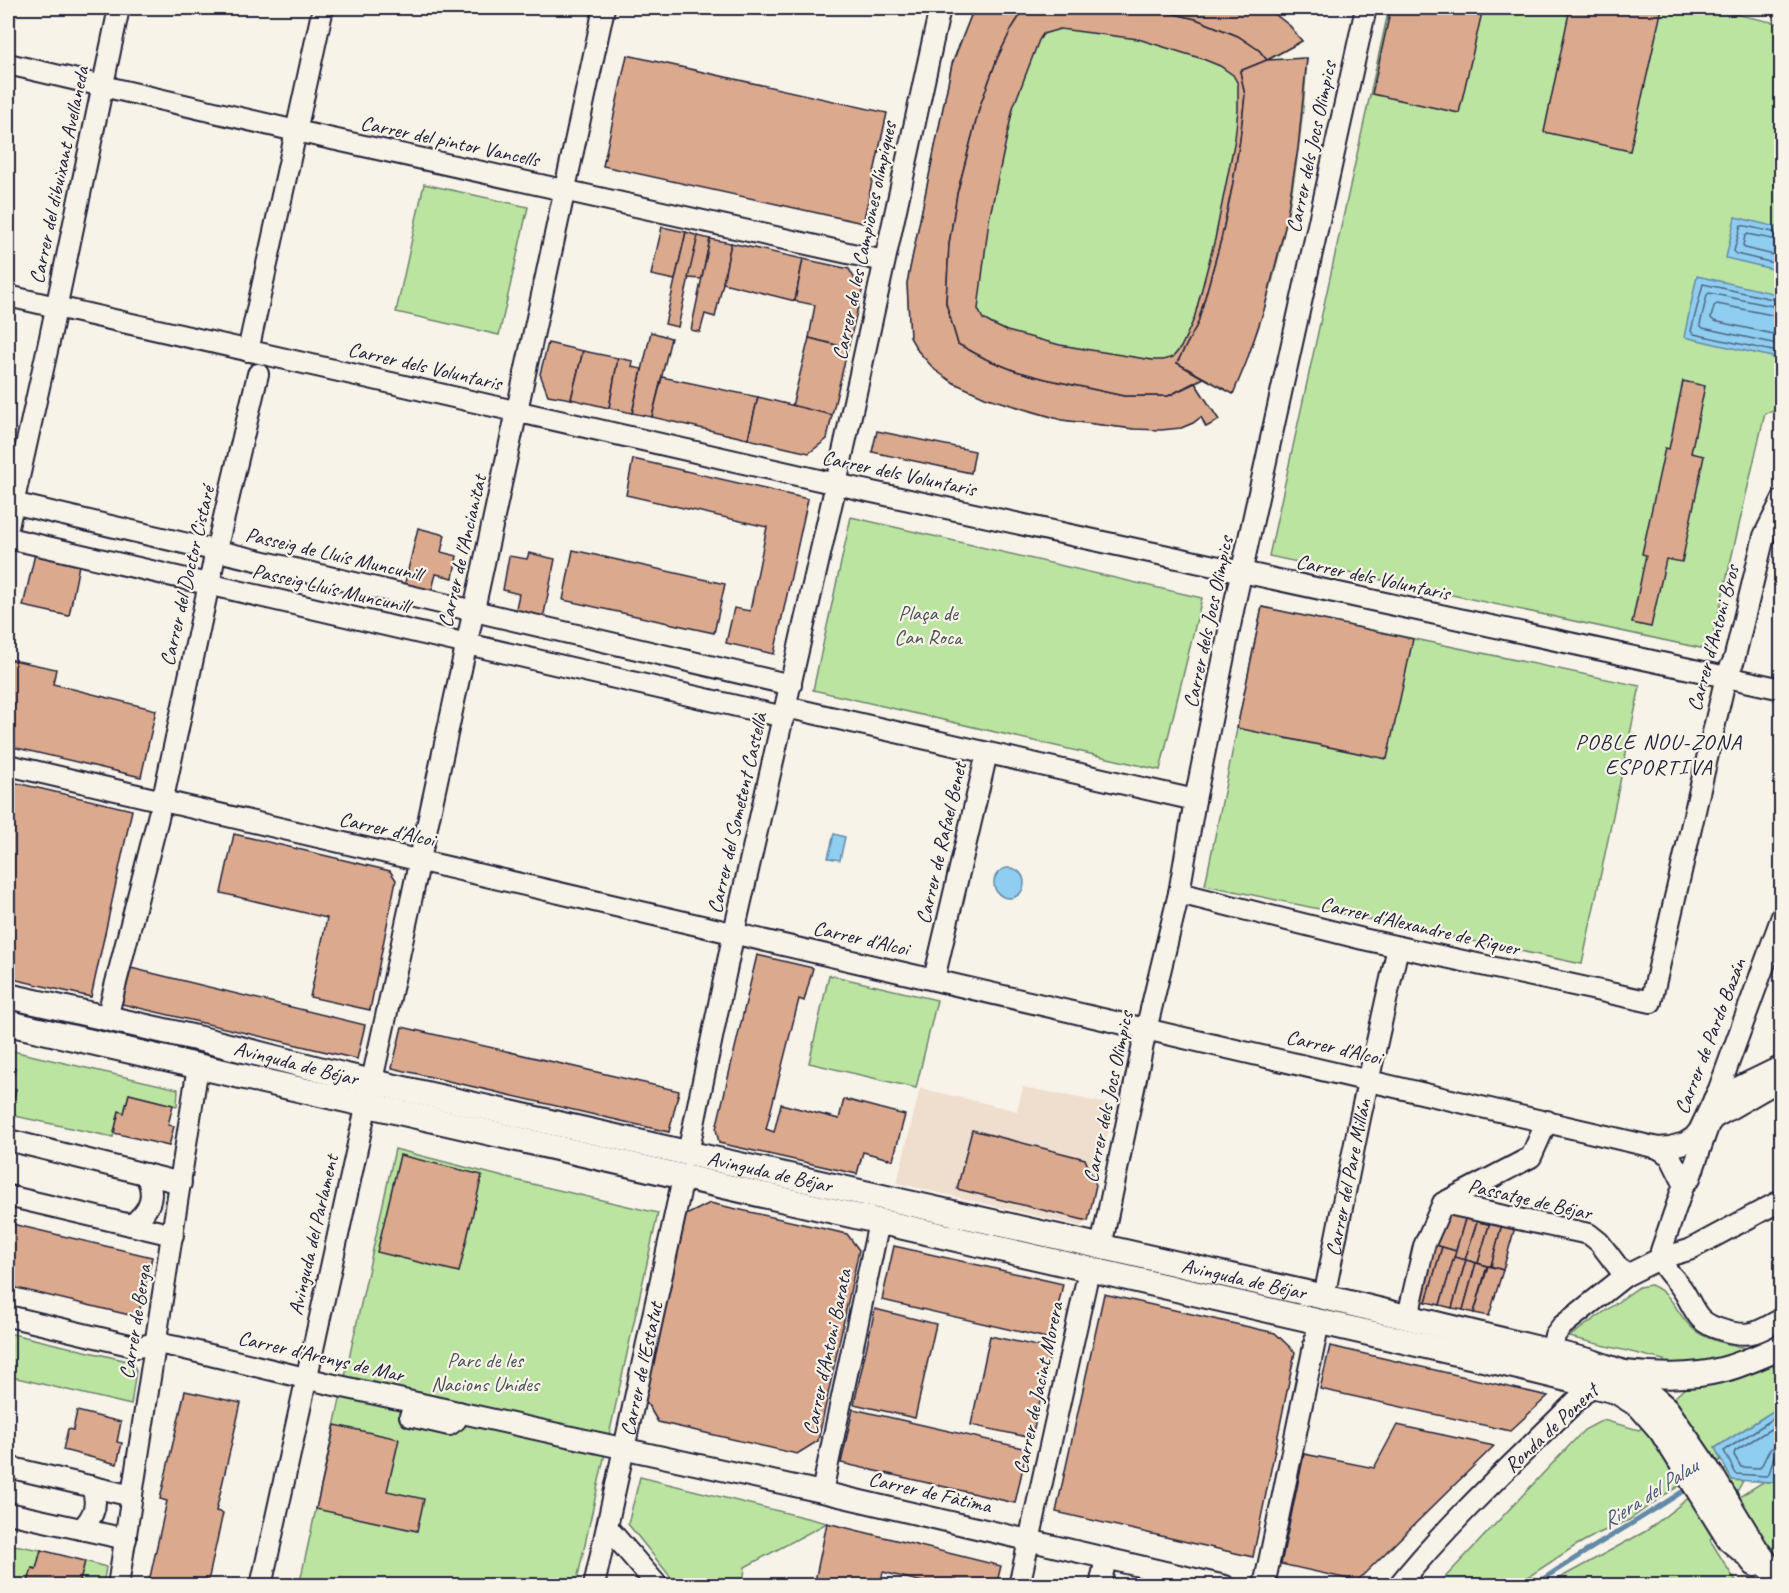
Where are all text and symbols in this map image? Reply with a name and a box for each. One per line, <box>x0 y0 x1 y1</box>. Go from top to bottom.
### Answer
street label: Carrer dels Jocs Olimpics <box>1280 57 1342 235</box>
street label: Carrer del dibuixant Avellaneda <box>23 63 95 286</box>
street label: Carrer del pintor Vancells <box>358 109 543 173</box>
street label: Carrer de les Campiones olímpiques <box>826 118 902 362</box>
street label: Carrer dels Voluntaris <box>346 336 506 397</box>
street label: Carrer dels Voluntaris <box>820 444 980 502</box>
street label: Carrer de l'Ancianitat <box>432 470 493 630</box>
street label: Carrer del Doctor Cistaré <box>154 481 221 668</box>
street label: Passeig de Lluís Muncunill <box>243 521 428 588</box>
street label: Carrer dels Jocs Olimpics <box>1177 532 1239 710</box>
street label: Carrer dels Voluntaris <box>1294 548 1454 606</box>
street label: Passeig Lluís Muncunill <box>250 557 416 620</box>
street label: Carrer d'Antoni Bros <box>1681 560 1745 714</box>
park label: Plaça de Can Roca <box>894 600 964 650</box>
street label: Carrer del Sometent Castellà <box>701 708 773 916</box>
district label: POBLE NOU-ZONA ESPORTIVA <box>1575 728 1743 781</box>
street label: Carrer de Rafael Benet <box>910 758 973 926</box>
street label: Carrer d'Alcoi <box>337 805 440 853</box>
street label: Carrer d'Alexandre de Riquer <box>1318 890 1523 962</box>
street label: Carrer d'Alcoi <box>811 914 914 962</box>
street label: Carrer de Pardo Bazán <box>1668 954 1752 1118</box>
street label: Carrer dels Jocs Olimpics <box>1077 1007 1139 1185</box>
street label: Carrer d'Alcoi <box>1284 1023 1387 1071</box>
street label: Avinguda de Béjar <box>231 1035 362 1092</box>
street label: Carrer del Pare Millán <box>1320 1096 1377 1258</box>
street label: Avinguda de Béjar <box>705 1145 836 1199</box>
street label: Avinguda del Parlament <box>282 1150 345 1318</box>
street label: Passatge de Béjar <box>1466 1172 1596 1226</box>
street label: Avinguda de Béjar <box>1179 1252 1310 1306</box>
street label: Carrer de Berga <box>113 1262 157 1381</box>
street label: Carrer d'Antoni Barata <box>797 1265 858 1437</box>
street label: Carrer de l'Estatut <box>614 1298 669 1438</box>
street label: Carrer de Jacint Morera <box>1007 1298 1069 1476</box>
street label: Carrer d'Arenys de Mar <box>236 1324 408 1388</box>
park label: Parc de les Nacions Unides <box>431 1347 541 1397</box>
street label: Ronda de Ponent <box>1499 1376 1606 1478</box>
water label: Riera del Palau <box>1596 1450 1706 1535</box>
street label: Carrer de Fàtima <box>866 1465 995 1519</box>

